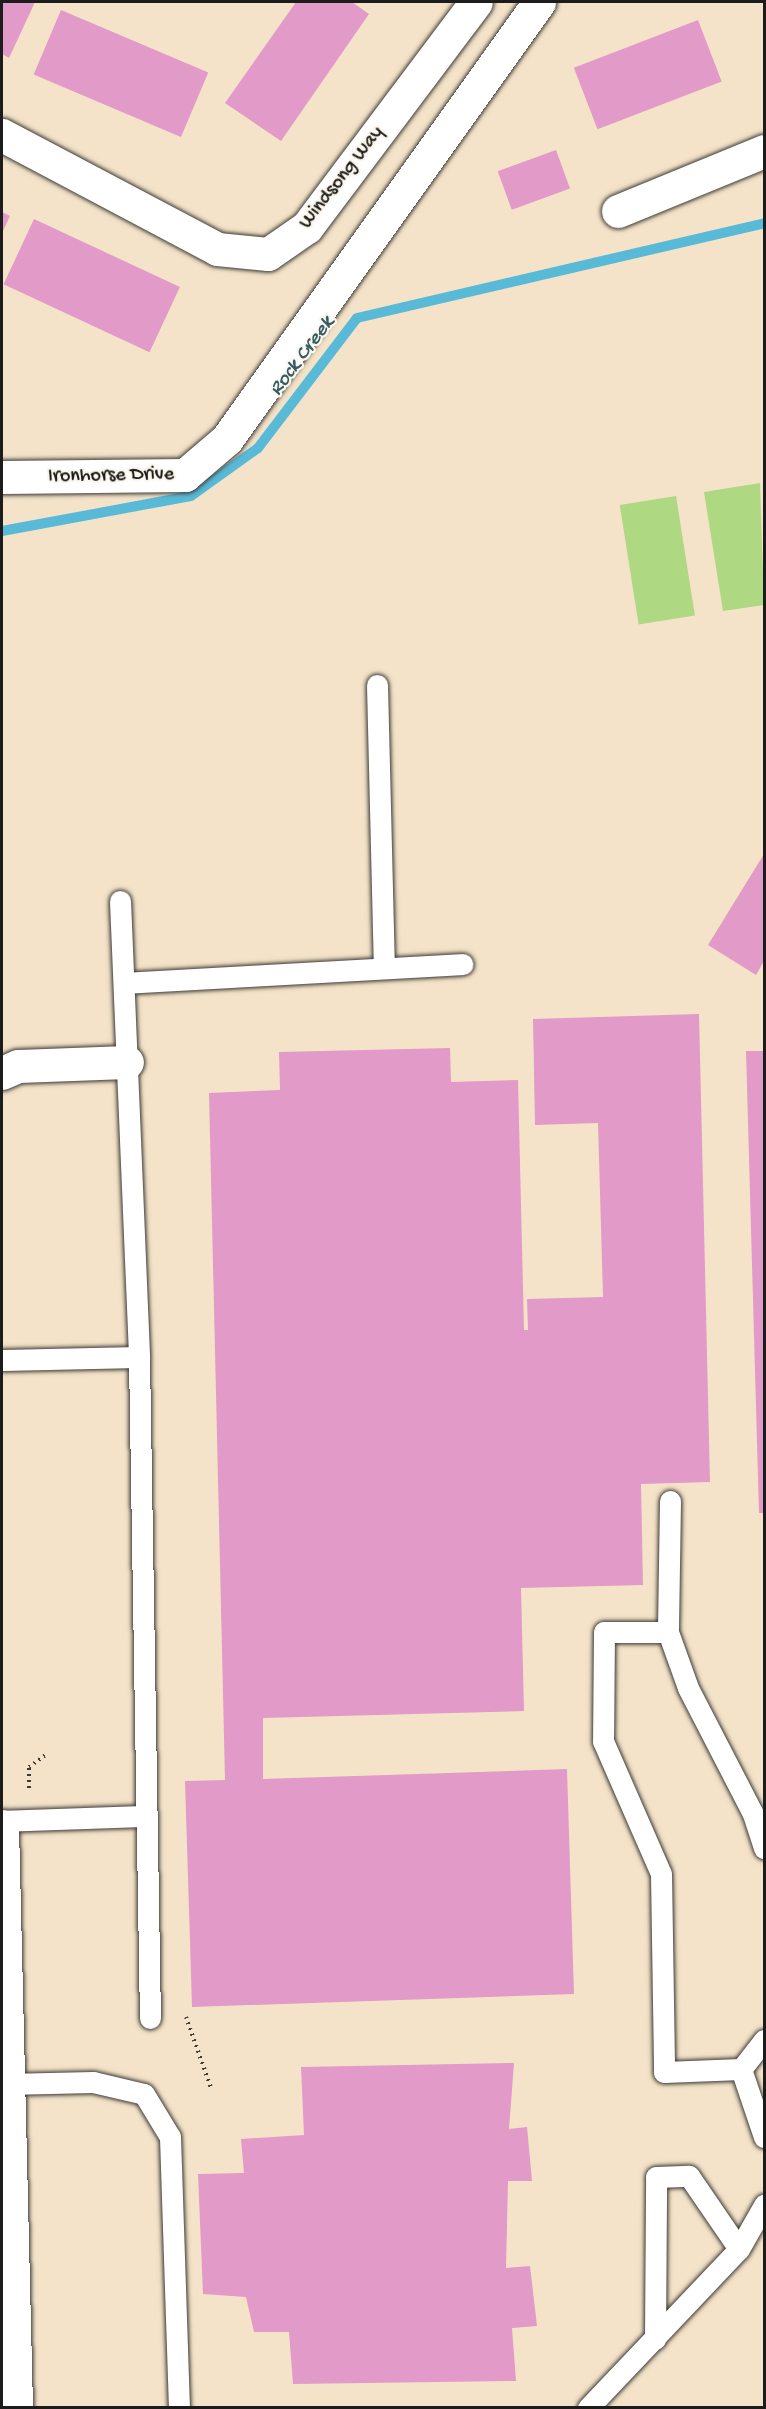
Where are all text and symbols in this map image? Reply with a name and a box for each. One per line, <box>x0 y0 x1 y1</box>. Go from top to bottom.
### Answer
street label: Windsong Way <box>294 122 390 234</box>
water label: Rock Creek <box>265 312 341 402</box>
street label: Ironhorse Drive <box>48 463 174 489</box>

